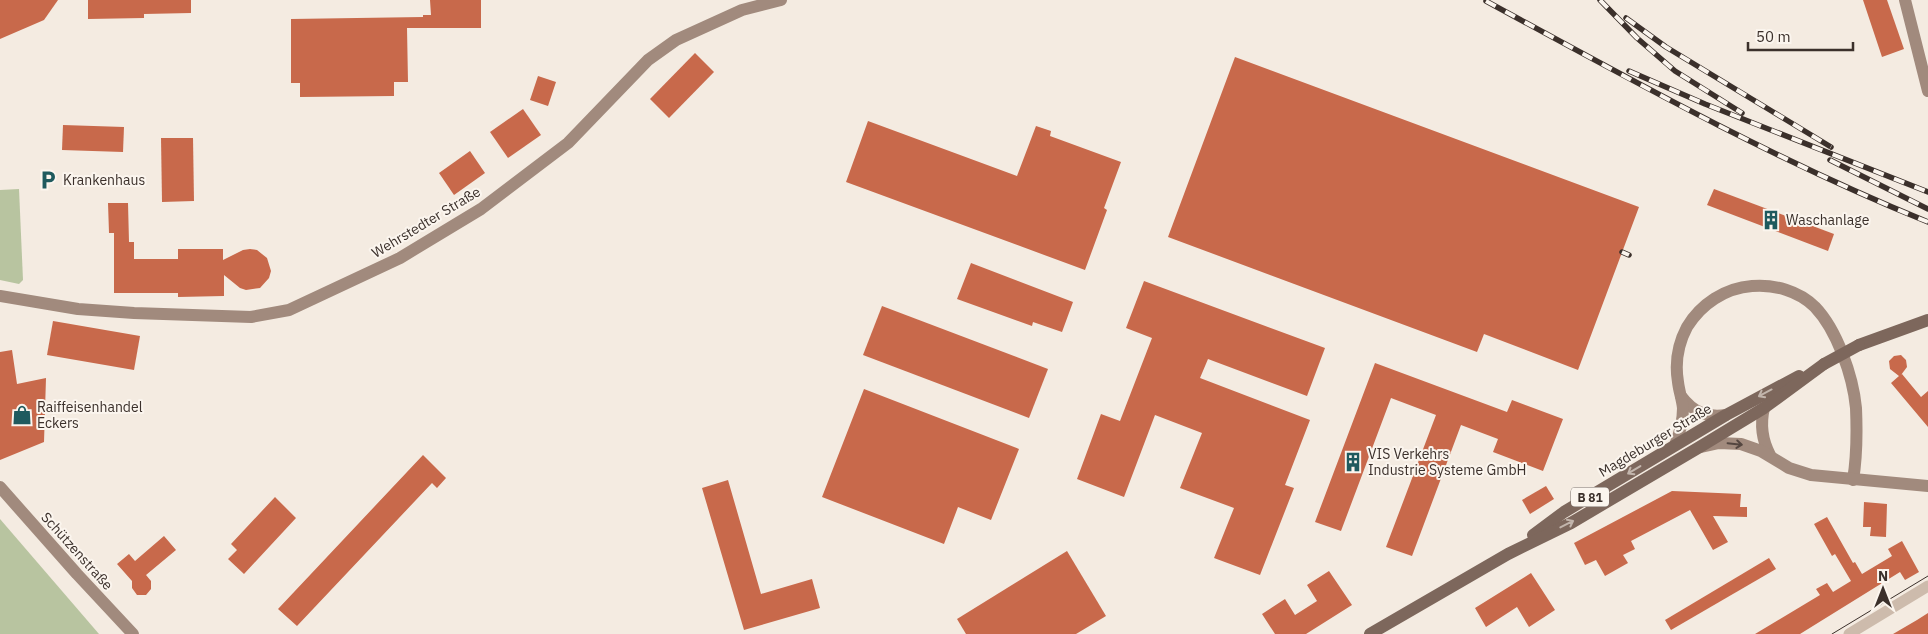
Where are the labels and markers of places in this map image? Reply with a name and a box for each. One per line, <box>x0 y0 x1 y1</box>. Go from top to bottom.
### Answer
parking icon: Krankenhaus <box>37 169 59 191</box>
place label: Krankenhaus <box>63 171 145 189</box>
building icon: Waschanlage <box>1760 209 1782 231</box>
place label: Waschanlage <box>1786 211 1870 229</box>
place label: Raiffeisenhandel Eckers <box>37 398 143 432</box>
shop icon: Raiffeisenhandel Eckers <box>11 404 33 426</box>
place label: VIS Verkehrs Industrie Systeme GmbH <box>1368 445 1526 479</box>
building icon: VIS Verkehrs Industrie Systeme GmbH <box>1342 451 1364 473</box>

